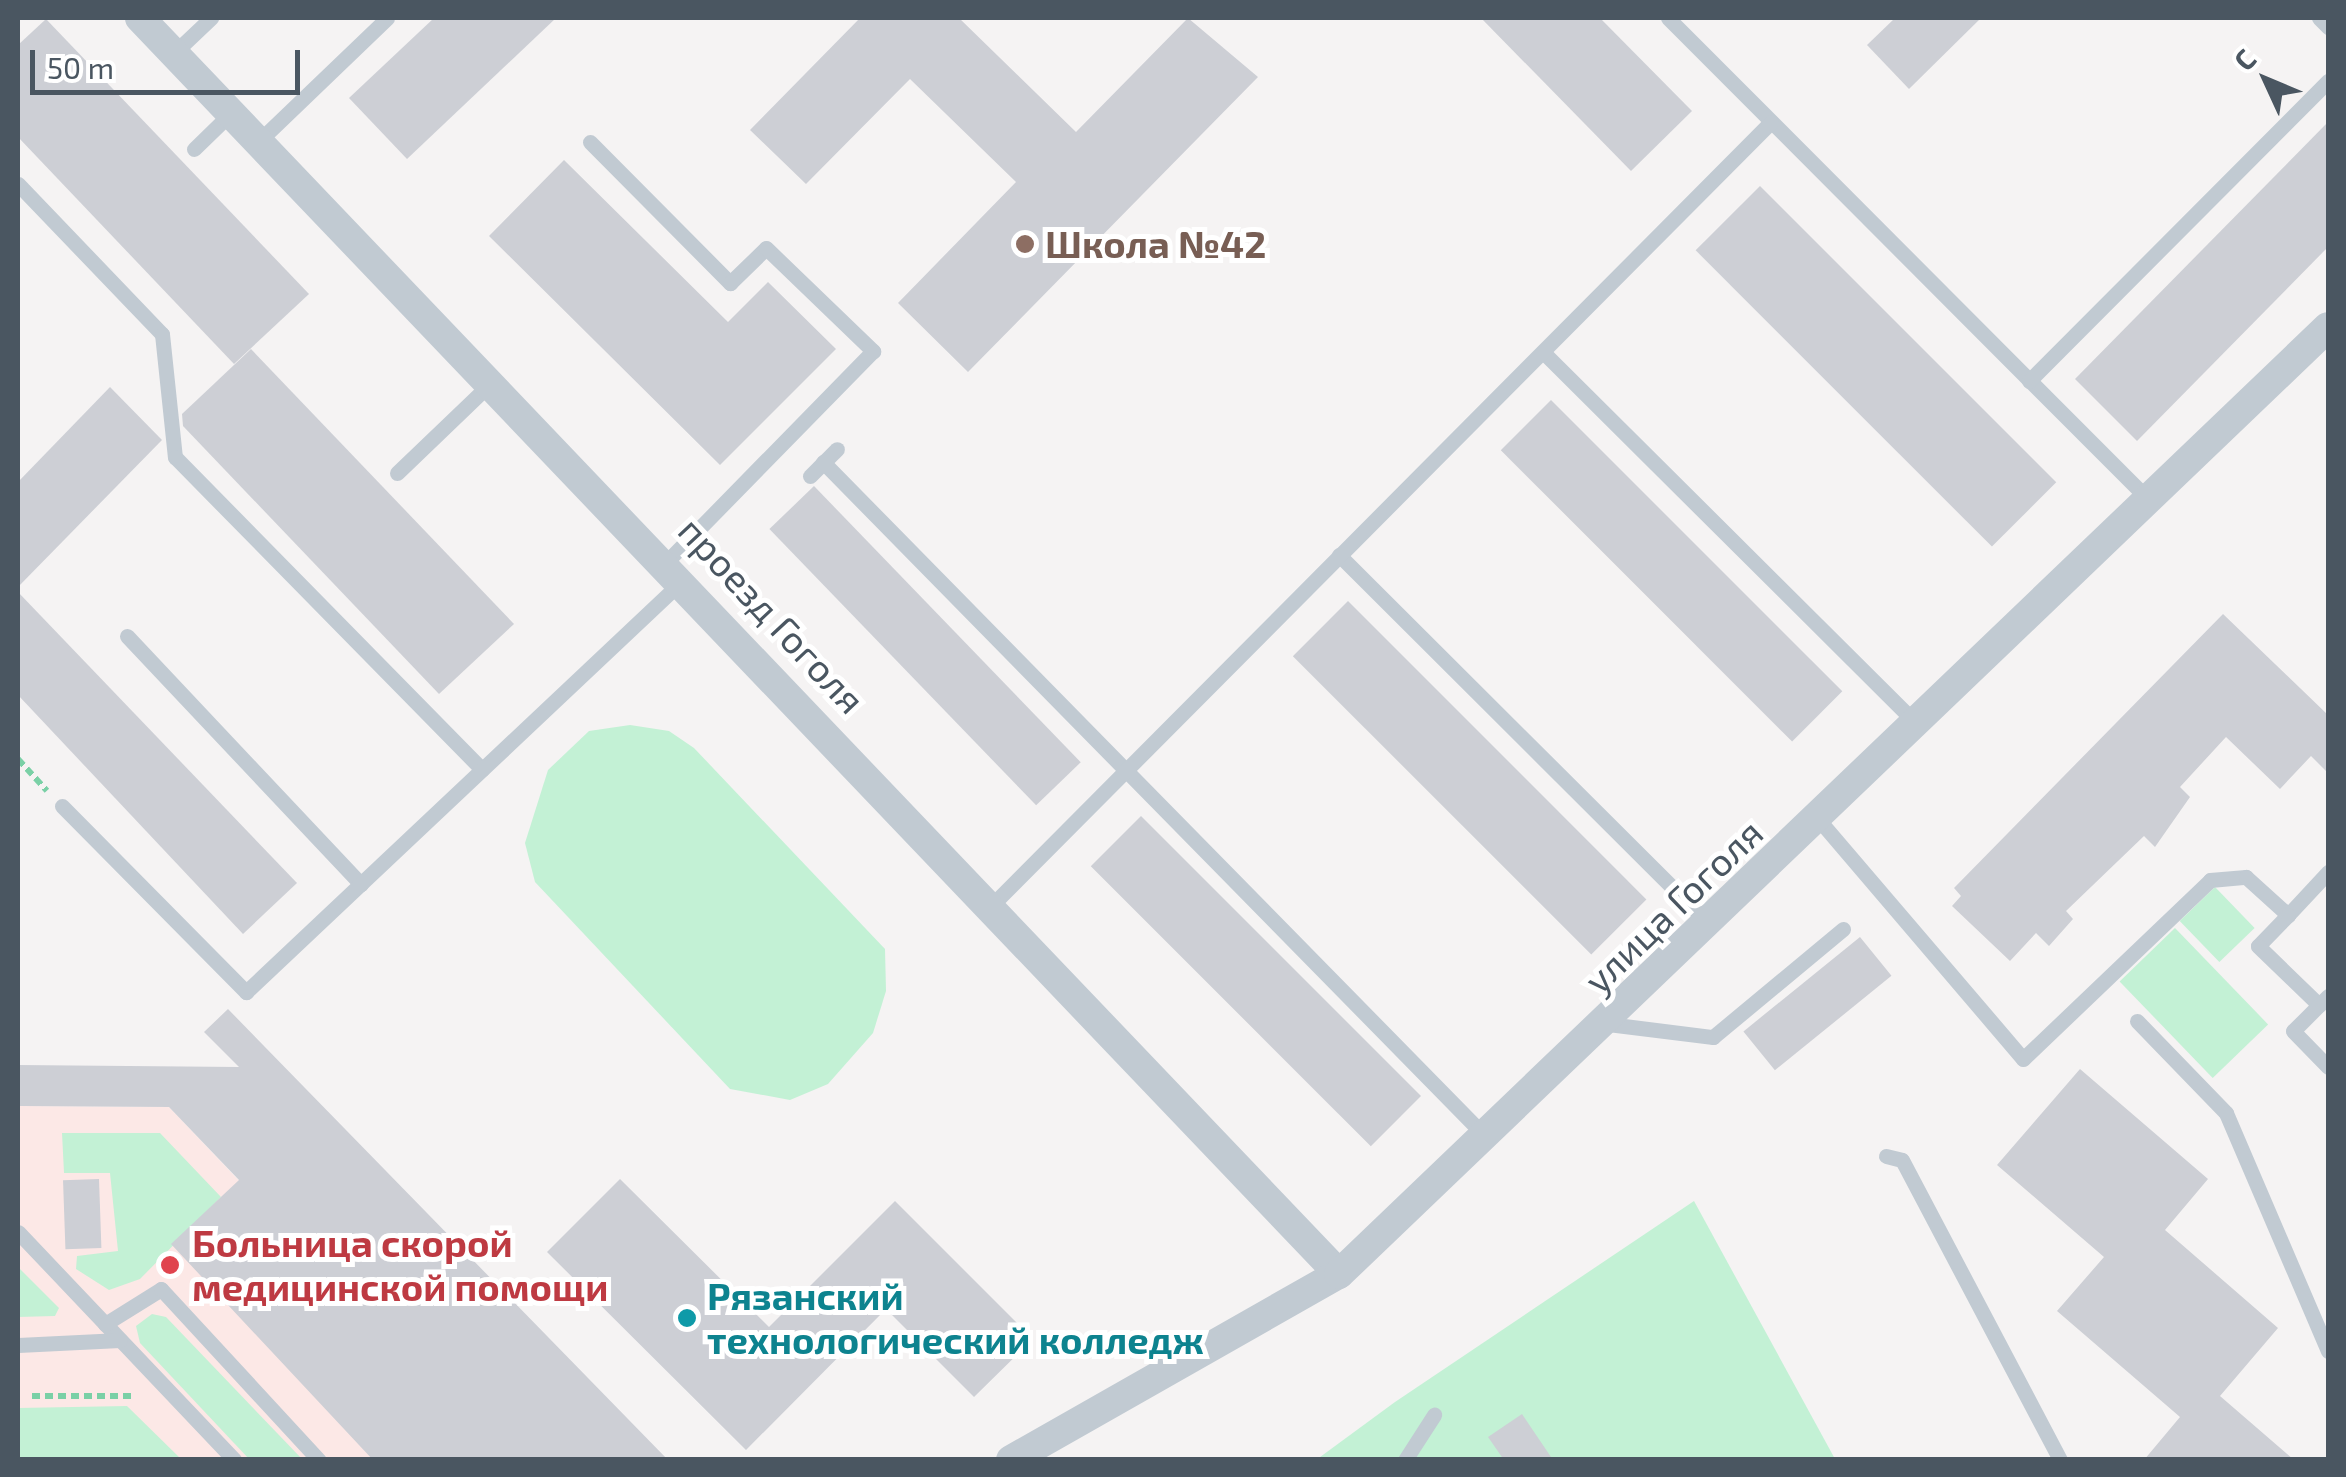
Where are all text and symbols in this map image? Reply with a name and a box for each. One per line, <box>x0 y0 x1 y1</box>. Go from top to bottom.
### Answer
scale bar <box>35 30 305 92</box>
north arrow <box>2216 30 2316 130</box>
text: С <box>2226 41 2262 77</box>
text: 50 m <box>47 49 114 85</box>
place label: Школа №42 <box>1045 221 1266 267</box>
marker: Школа №42 <box>1014 233 1036 255</box>
street label: проезд Гоголя <box>670 507 874 723</box>
street label: улица Гоголя <box>1574 809 1772 1003</box>
place label: Больница скорой медицинской помощи <box>192 1220 608 1310</box>
marker: Больница скорой медицинской помощи <box>157 1252 183 1278</box>
place label: Рязанский технологический колледж <box>707 1273 1204 1362</box>
marker: Рязанский технологический колледж <box>676 1307 698 1329</box>

